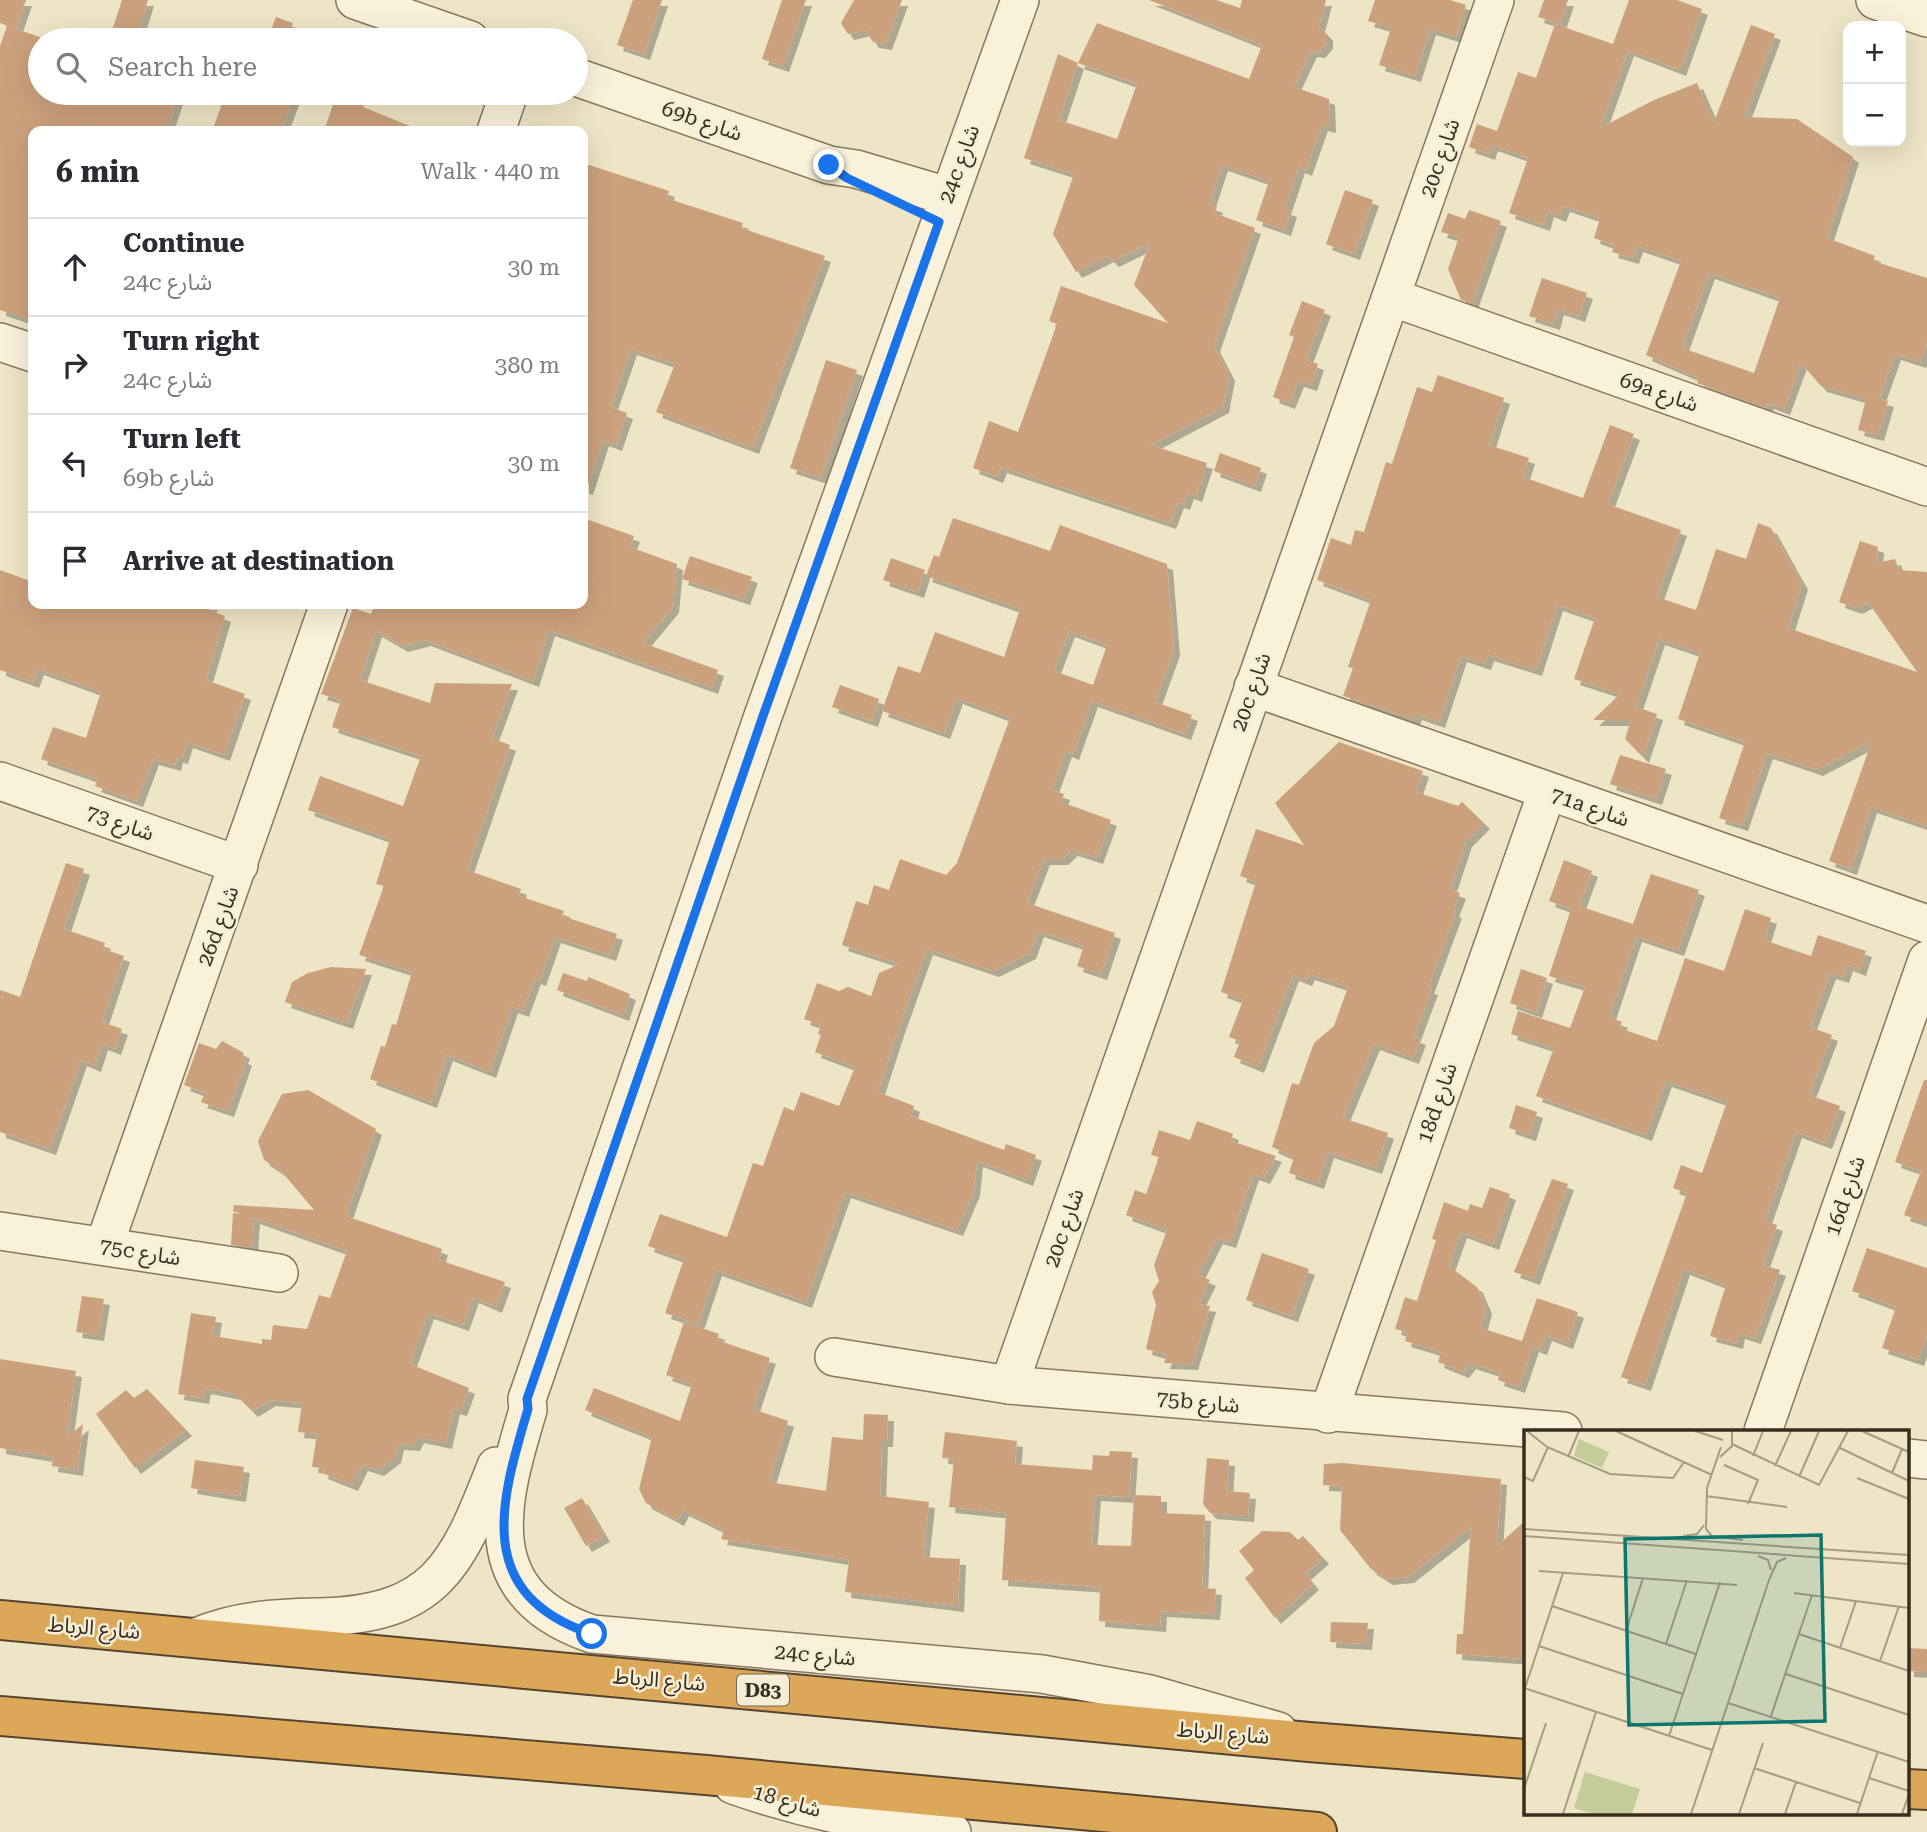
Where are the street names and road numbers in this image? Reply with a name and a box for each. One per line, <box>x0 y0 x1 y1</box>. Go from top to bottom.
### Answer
street label: 69b شارع <box>658 96 745 149</box>
street label: 20c شارع <box>1415 116 1467 201</box>
street label: 24c شارع <box>934 122 987 207</box>
street label: 69a شارع <box>1616 367 1701 419</box>
street label: 20c شارع <box>1226 650 1278 735</box>
street label: 71a شارع <box>1547 782 1632 834</box>
street label: شارع 73 <box>82 800 157 849</box>
street label: 26d شارع <box>192 883 246 970</box>
street label: 18d شارع <box>1412 1060 1465 1147</box>
street label: 16d شارع <box>1820 1153 1873 1240</box>
street label: 20c شارع <box>1039 1186 1091 1271</box>
street label: 75c شارع <box>97 1234 182 1273</box>
street label: 75b شارع <box>1155 1386 1241 1421</box>
street label: شارع الرباط <box>47 1612 141 1647</box>
street label: 24c شارع <box>773 1639 857 1673</box>
street label: شارع الرباط <box>612 1664 706 1699</box>
road number: D83 <box>737 1674 789 1706</box>
street label: شارع الرباط <box>1176 1717 1270 1752</box>
street label: شارع 18 <box>749 1780 824 1825</box>

